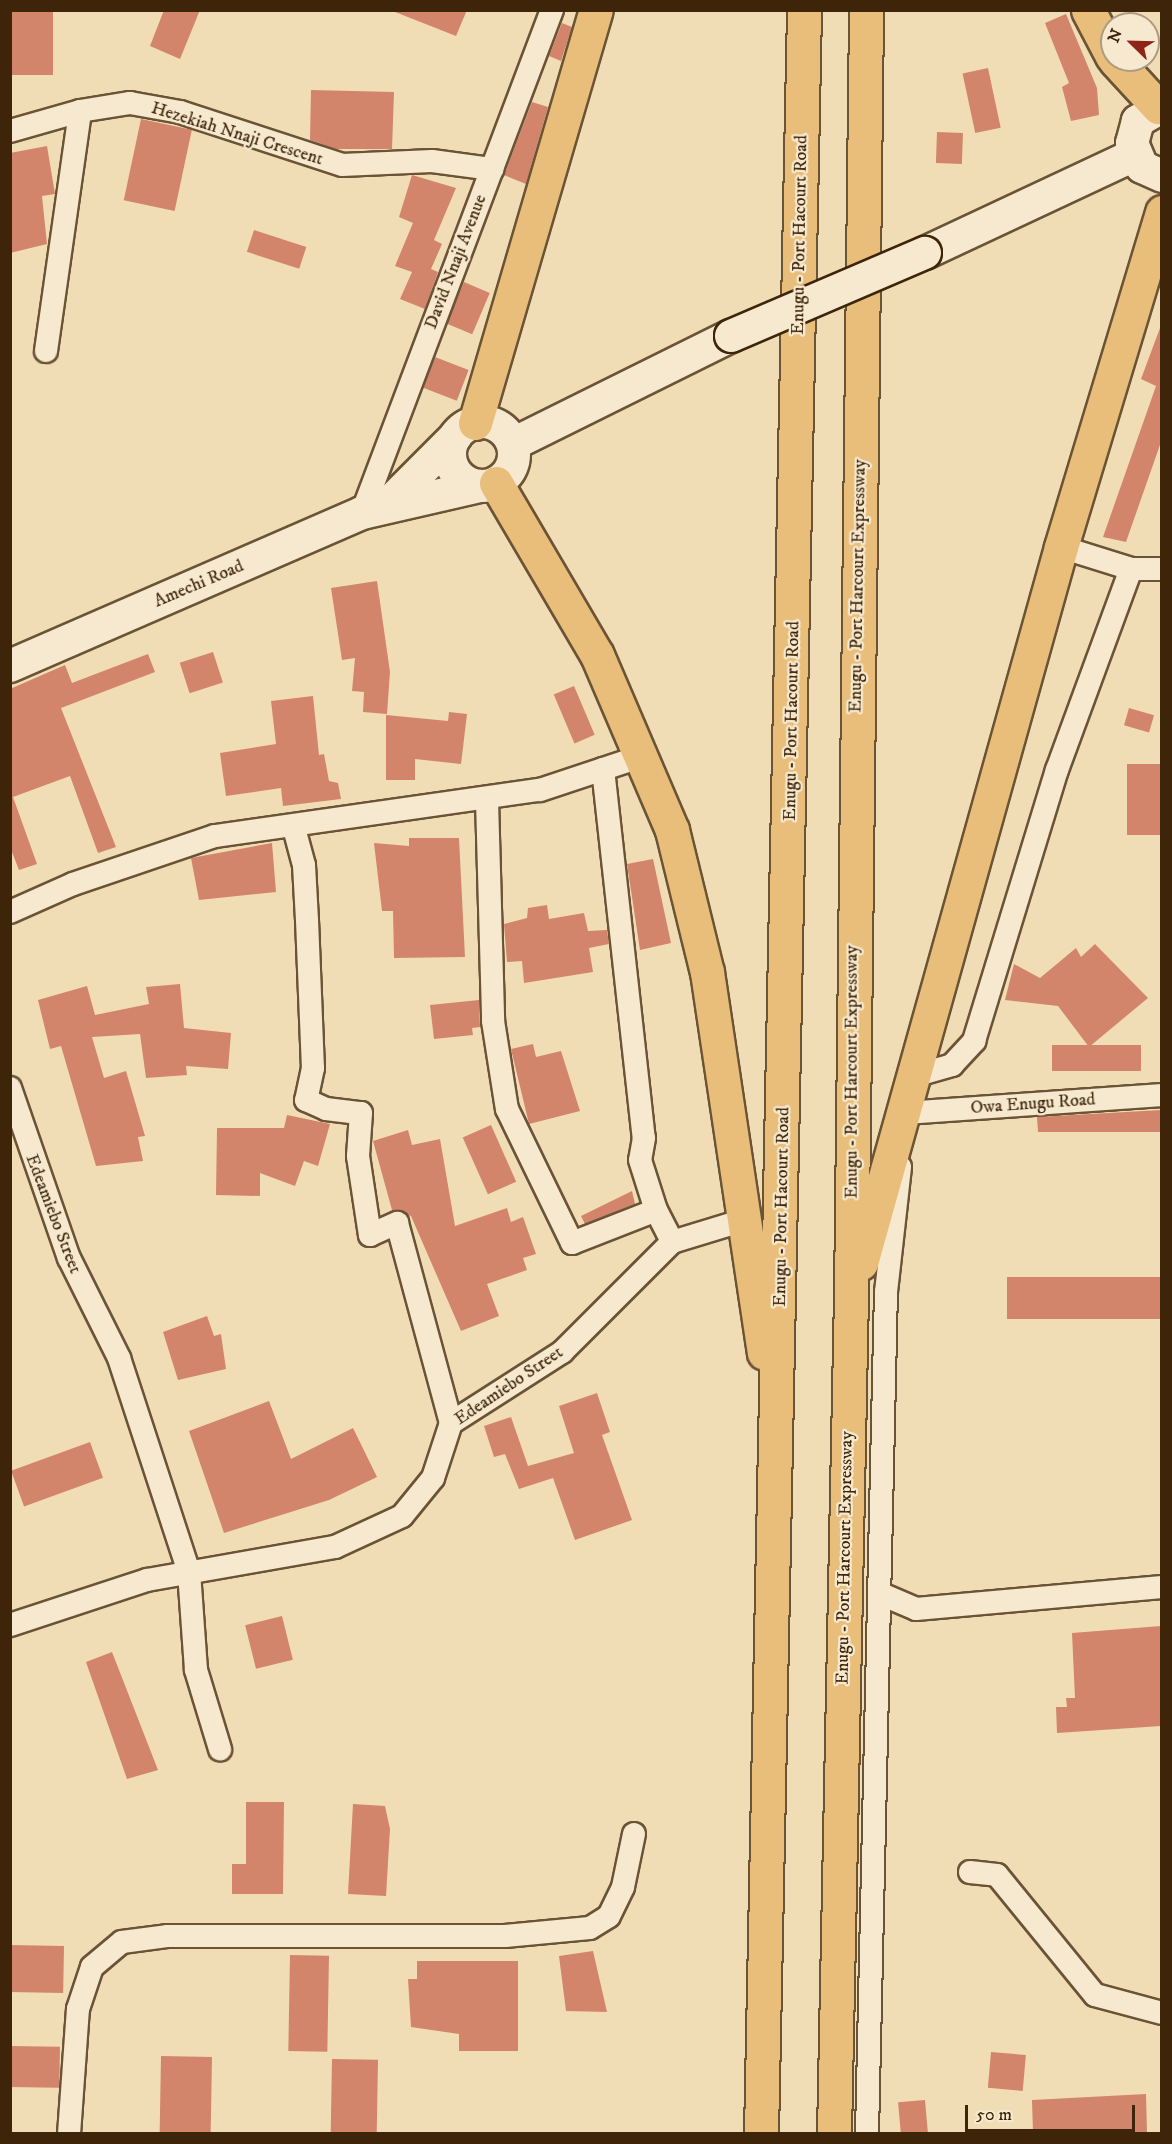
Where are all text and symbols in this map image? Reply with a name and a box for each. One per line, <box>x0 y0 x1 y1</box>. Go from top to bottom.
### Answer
north arrow <box>1100 12 1160 72</box>
text: N <box>1103 26 1127 46</box>
street label: Hezekiah Nnaji Crescent <box>148 98 326 170</box>
street label: Enugu - Port Hacourt Road <box>787 135 813 335</box>
street label: David Nnaji Avenue <box>420 192 492 332</box>
street label: Enugu - Port Harcourt Expressway <box>845 459 871 713</box>
street label: Amechi Road <box>151 555 247 613</box>
street label: Enugu - Port Hacourt Road <box>779 621 805 821</box>
street label: Enugu - Port Harcourt Expressway <box>841 945 863 1199</box>
street label: Owa Enugu Road <box>970 1089 1096 1119</box>
street label: Enugu - Port Hacourt Road <box>769 1107 795 1307</box>
street label: Edeamiebo Street <box>20 1151 86 1277</box>
street label: Edeamiebo Street <box>451 1342 567 1430</box>
street label: Enugu - Port Harcourt Expressway <box>832 1431 858 1685</box>
scale bar <box>968 2093 1138 2131</box>
text: 50 m <box>976 2104 1012 2126</box>

